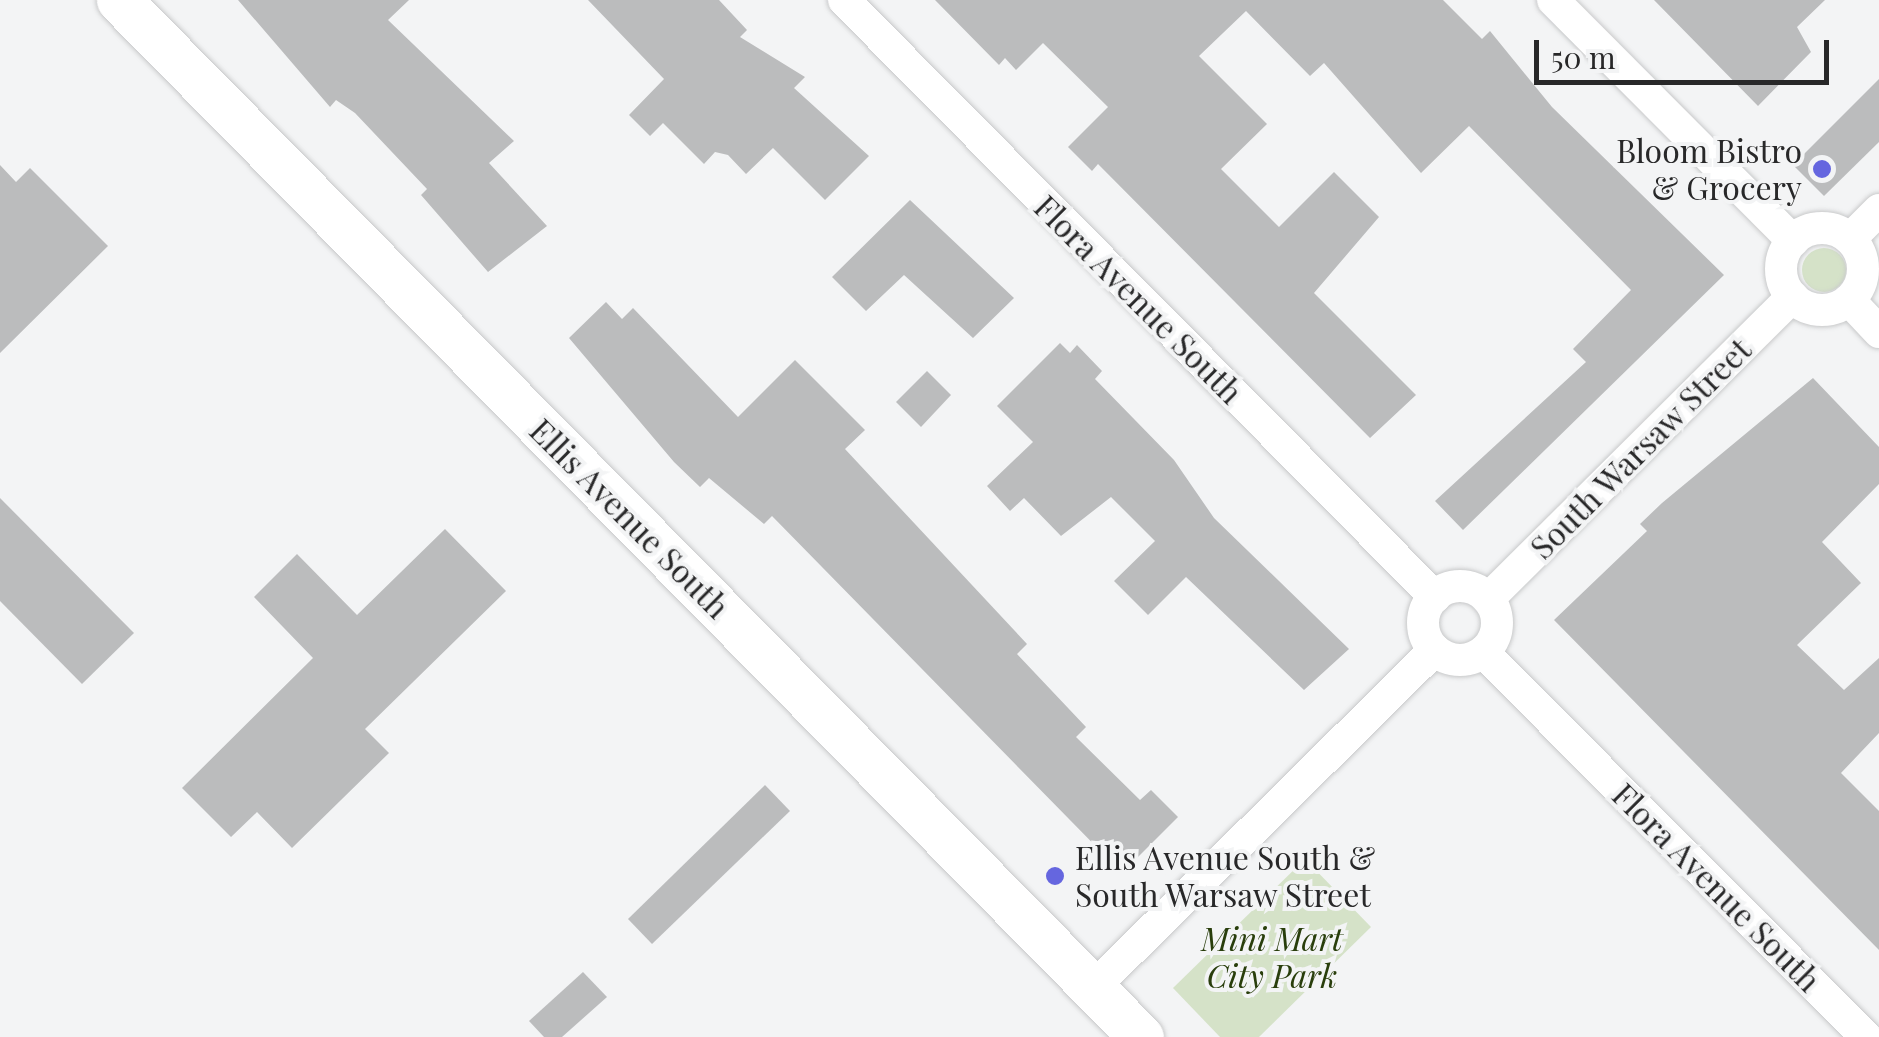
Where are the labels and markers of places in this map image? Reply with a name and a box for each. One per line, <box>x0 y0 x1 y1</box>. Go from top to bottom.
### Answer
place label: Bloom Bistro & Grocery <box>1616 132 1802 207</box>
marker: Bloom Bistro & Grocery <box>1811 158 1833 180</box>
place label: Ellis Avenue South & South Warsaw Street <box>1075 839 1376 914</box>
marker: Ellis Avenue South & South Warsaw Street <box>1044 865 1066 887</box>

